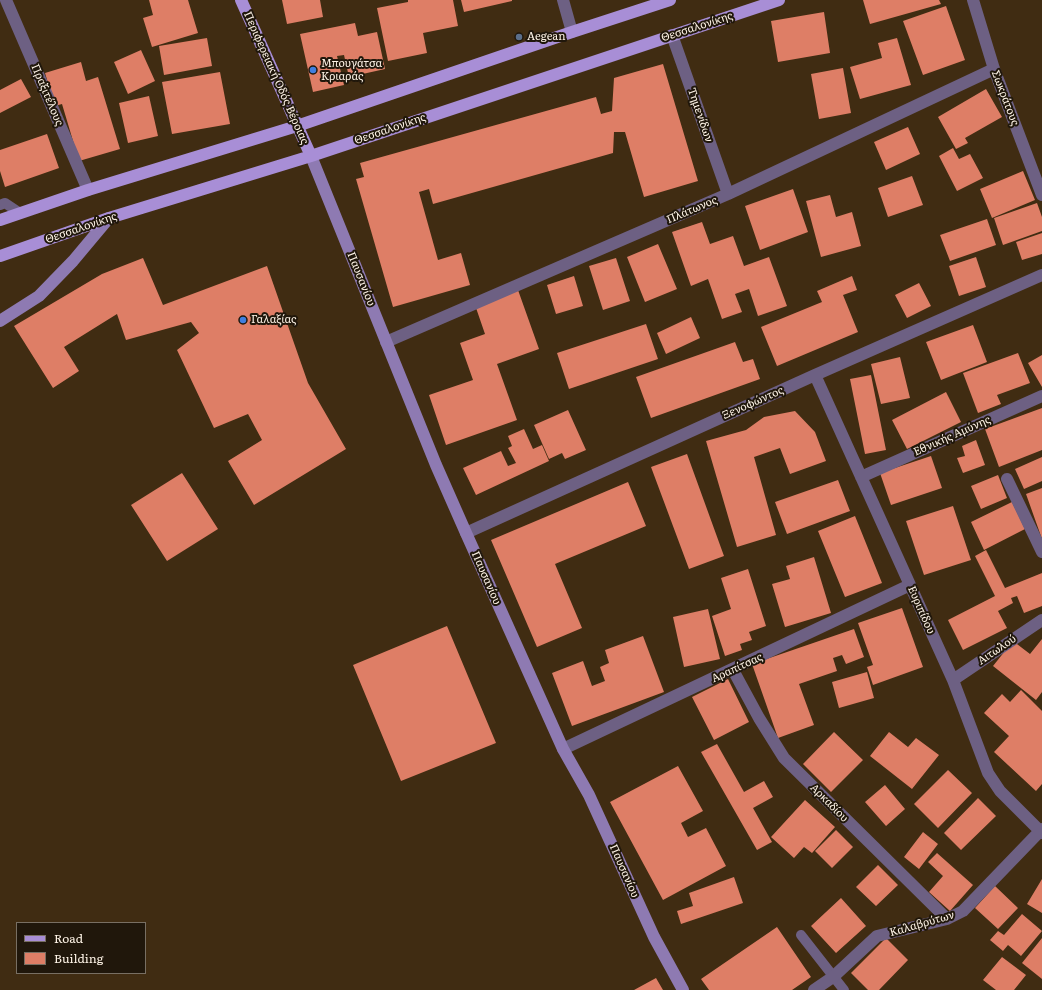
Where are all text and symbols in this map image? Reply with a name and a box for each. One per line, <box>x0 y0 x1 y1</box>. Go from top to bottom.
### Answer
street label: Θεσσαλονίκης <box>659 9 735 45</box>
street label: Περιφερειακή Οδός Βέροιας <box>241 10 311 146</box>
place label: Aegean <box>527 30 565 44</box>
marker: Aegean <box>514 32 524 42</box>
place label: Μπουγάτσα Κριαράς <box>321 57 382 83</box>
street label: Πραξιτέλους <box>28 62 66 128</box>
marker: Μπουγάτσα Κριαράς <box>308 65 318 75</box>
street label: Σωκράτους <box>988 68 1022 128</box>
street label: Τημενίδων <box>685 86 715 144</box>
street label: Θεσσαλονίκης <box>353 111 427 147</box>
street label: Πλάτωνος <box>665 193 719 227</box>
street label: Θεσσαλονίκης <box>44 210 118 246</box>
street label: Παυσανίου <box>344 250 378 308</box>
place label: Γαλαξίας <box>251 313 297 327</box>
marker: Γαλαξίας <box>238 315 248 325</box>
street label: Ξενοφώντος <box>720 384 786 422</box>
street label: Εθνικής Αμύνης <box>911 413 993 459</box>
street label: Παυσανίου <box>468 549 504 607</box>
street label: Ευριπίδου <box>905 584 937 636</box>
street label: Αιτωλού <box>975 632 1019 668</box>
street label: Αραπίτσας <box>709 650 765 686</box>
street label: Αρκαδίου <box>807 781 851 825</box>
street label: Παυσανίου <box>606 842 642 900</box>
street label: Καλαβρύτων <box>888 908 956 940</box>
legend <box>16 922 146 974</box>
text: Road <box>54 929 83 947</box>
text: Building <box>54 949 103 967</box>

